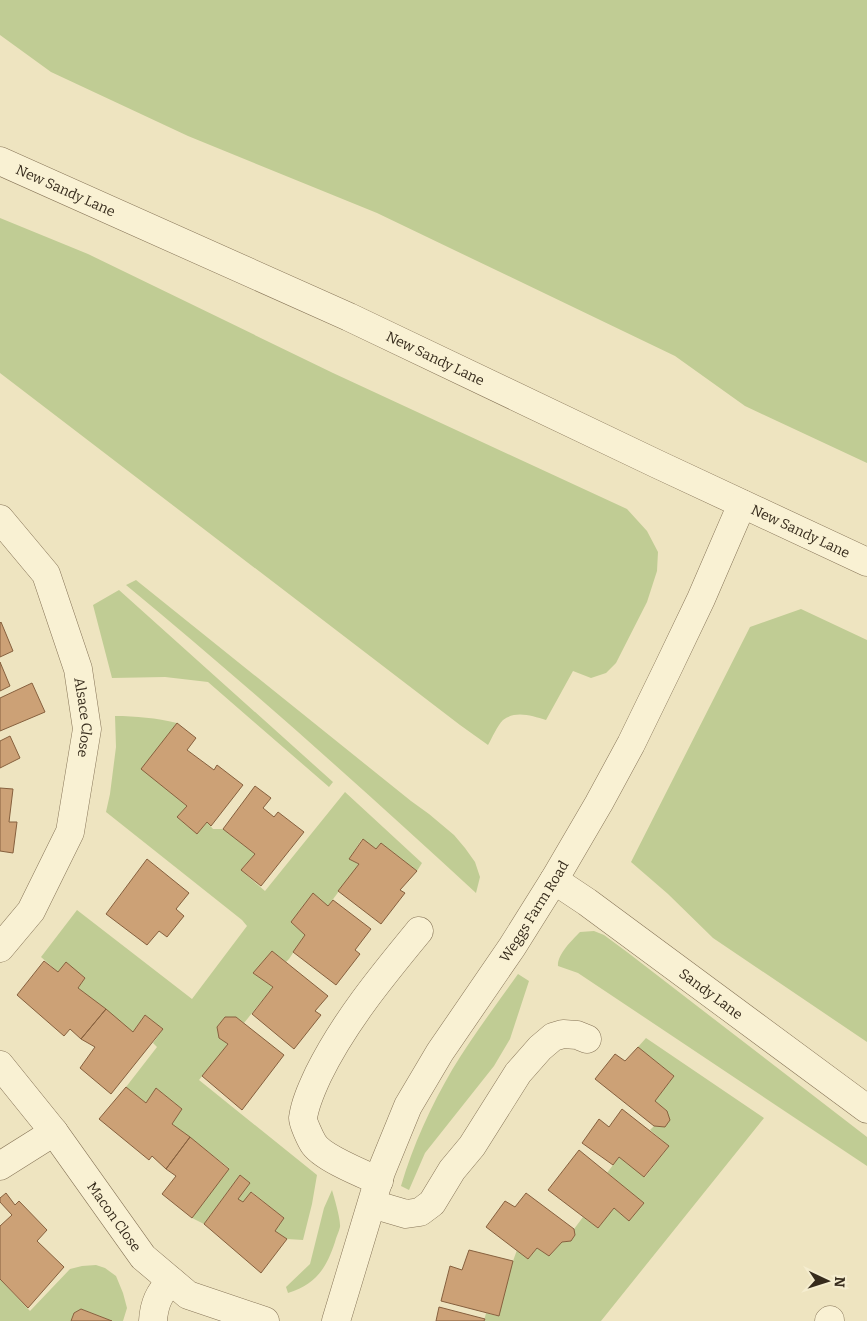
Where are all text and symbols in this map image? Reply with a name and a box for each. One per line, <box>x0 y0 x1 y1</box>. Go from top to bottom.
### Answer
street label: New Sandy Lane <box>13 161 118 220</box>
street label: New Sandy Lane <box>383 328 487 389</box>
street label: New Sandy Lane <box>748 501 852 562</box>
street label: Alsace Close <box>70 676 95 759</box>
street label: Weggs Farm Road <box>496 858 572 965</box>
street label: Sandy Lane <box>676 965 746 1023</box>
street label: Macon Close <box>83 1179 145 1255</box>
north arrow <box>802 1256 852 1306</box>
text: N <box>831 1276 848 1288</box>

